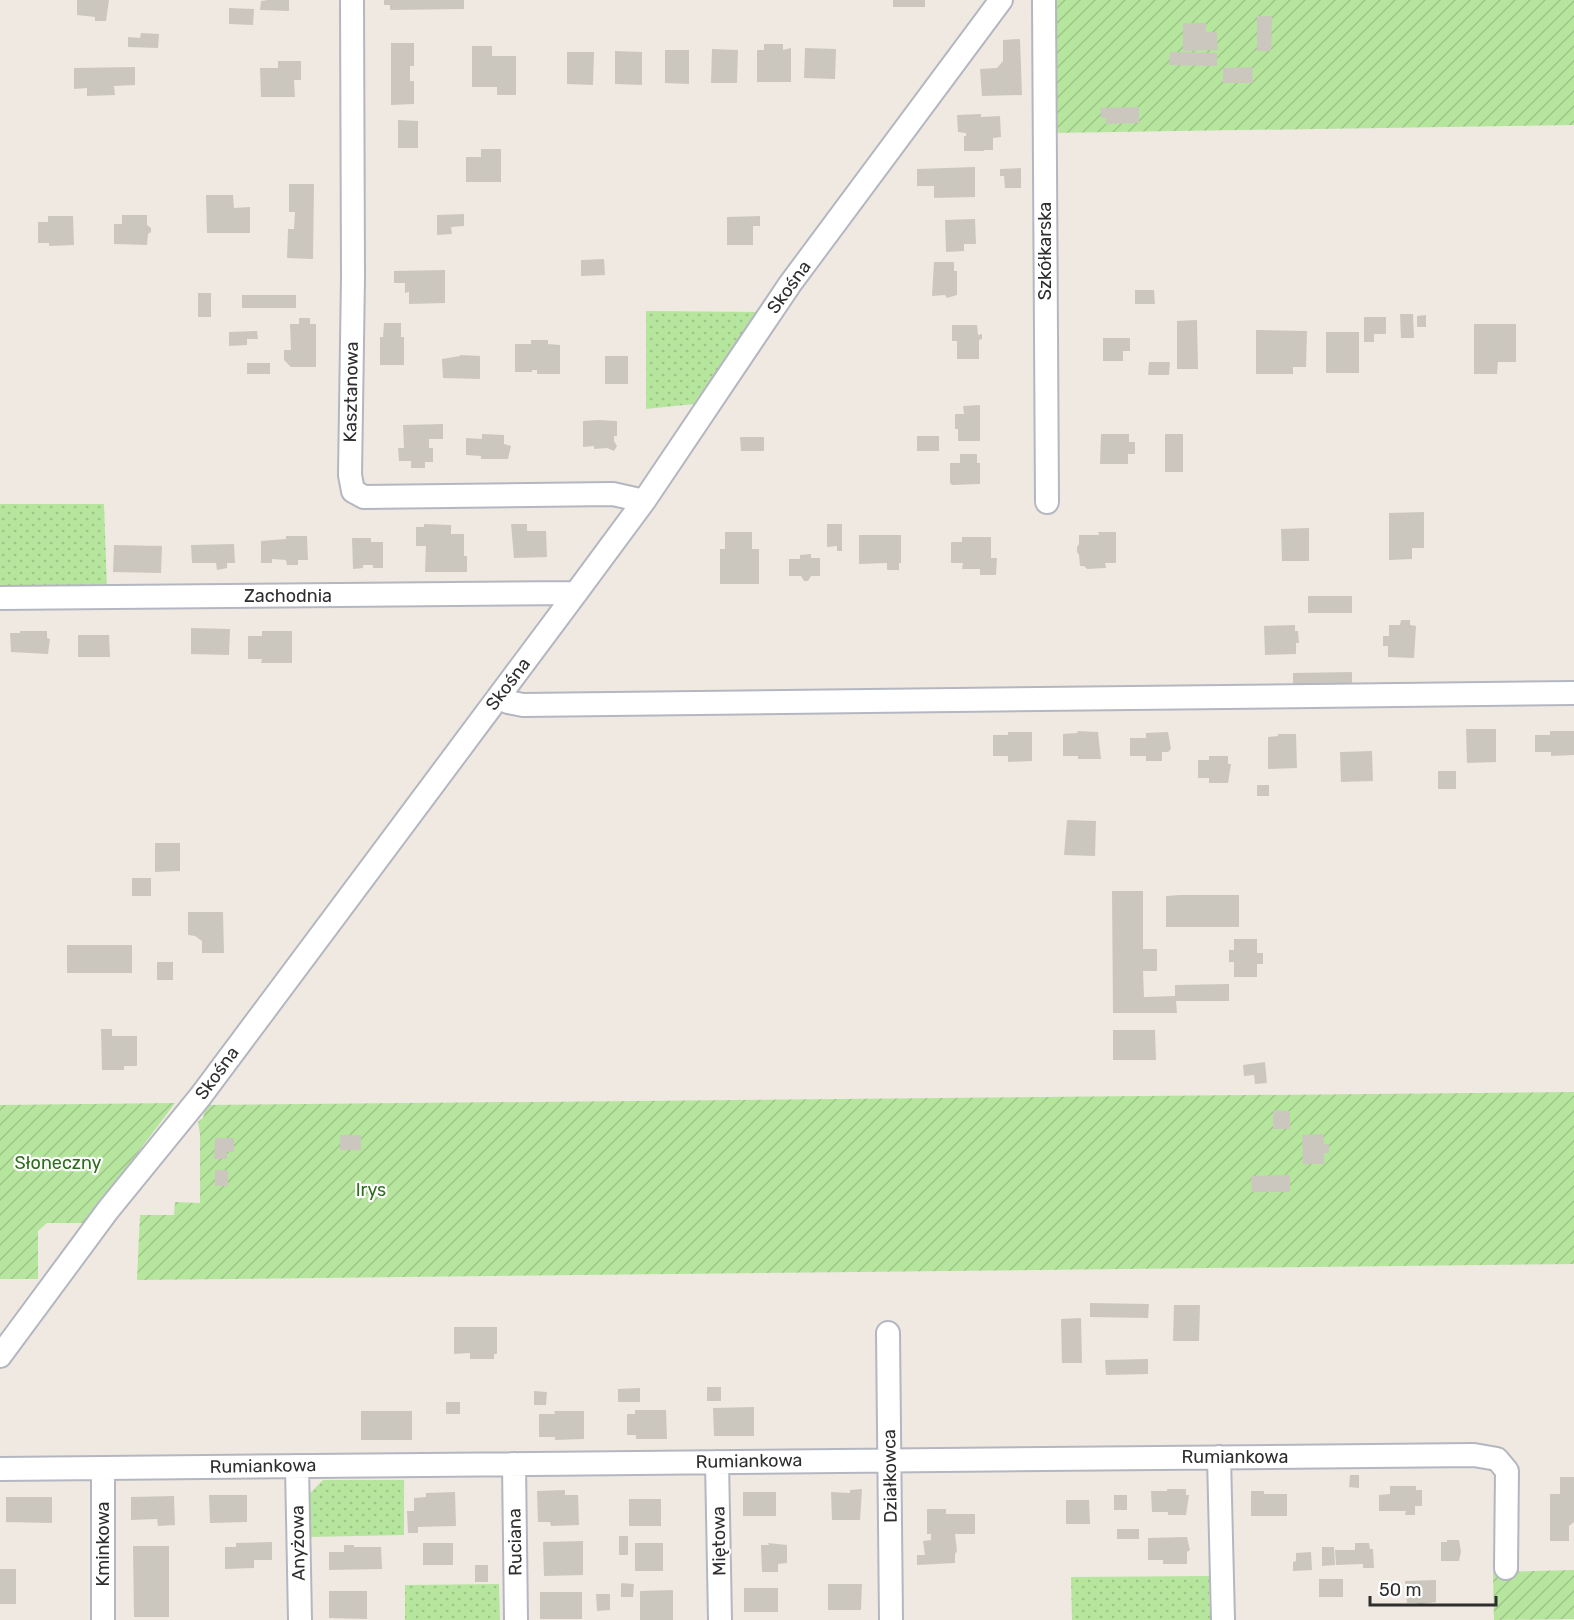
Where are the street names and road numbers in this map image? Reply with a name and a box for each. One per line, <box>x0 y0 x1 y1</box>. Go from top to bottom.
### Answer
street label: Szkółkarska <box>1034 202 1056 300</box>
street label: Skośna <box>762 256 816 318</box>
street label: Kasztanowa <box>339 341 363 443</box>
street label: Zachodnia <box>244 585 332 607</box>
street label: Skośna <box>481 653 535 715</box>
street label: Skośna <box>190 1042 244 1104</box>
street label: Działkowca <box>878 1429 902 1523</box>
street label: Rumiankowa <box>1182 1446 1288 1468</box>
street label: Rumiankowa <box>695 1449 803 1473</box>
street label: Rumiankowa <box>209 1454 317 1478</box>
street label: Kminkowa <box>92 1501 114 1587</box>
street label: Anyżowa <box>286 1505 310 1581</box>
street label: Miętowa <box>707 1506 731 1576</box>
street label: Ruciana <box>503 1508 527 1576</box>

